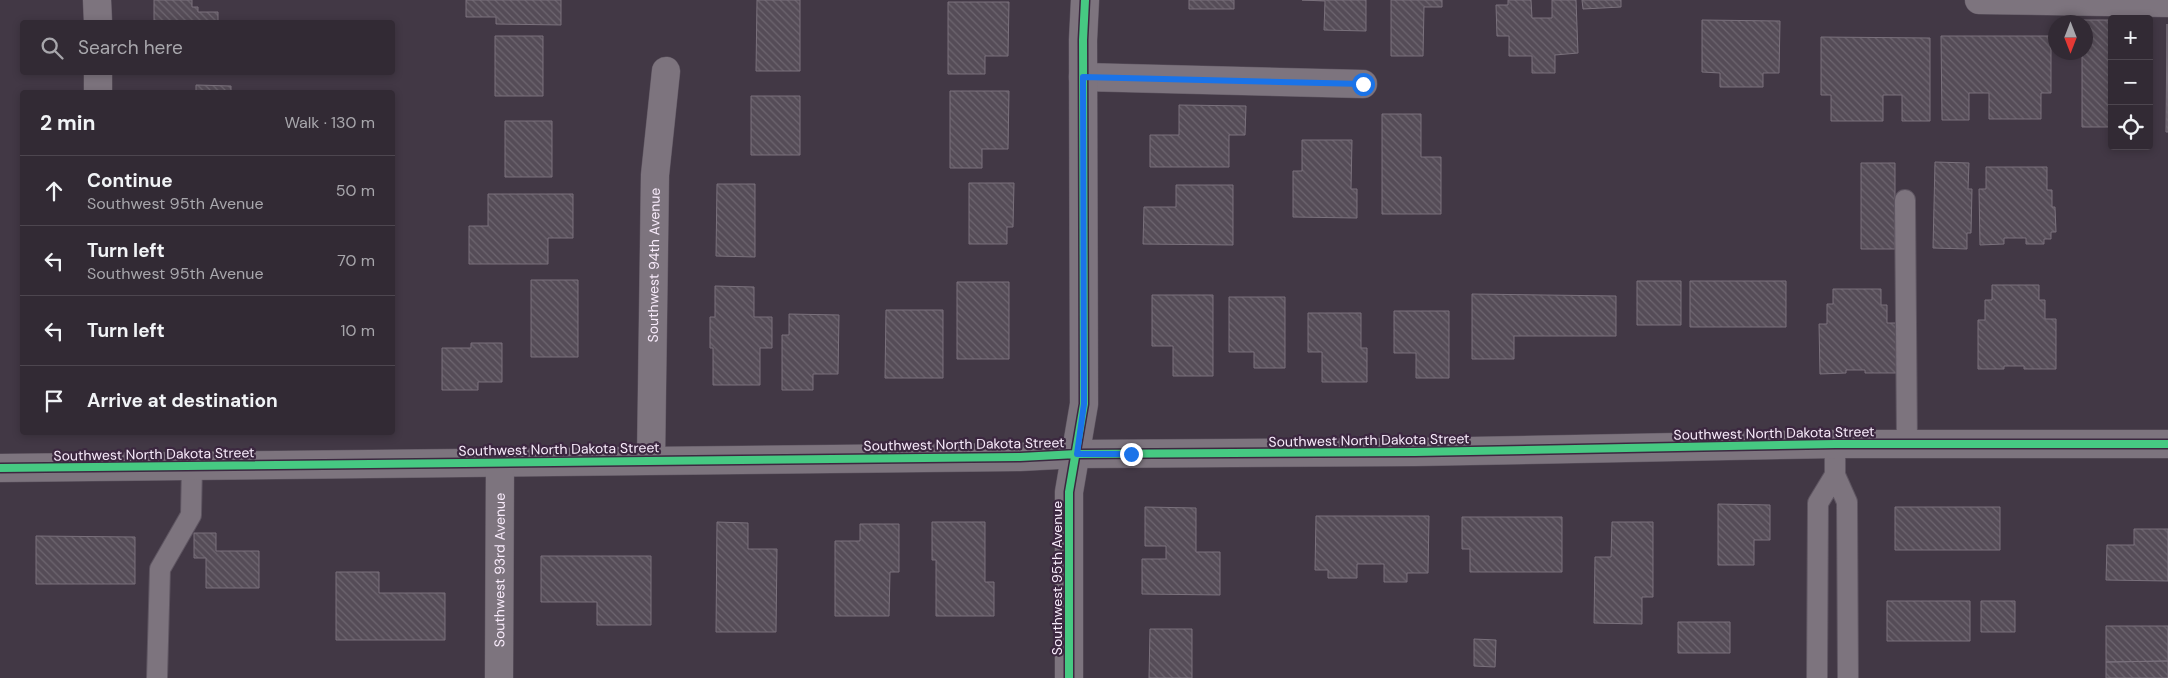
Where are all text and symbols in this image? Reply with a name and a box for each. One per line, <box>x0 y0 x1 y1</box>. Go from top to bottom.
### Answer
north arrow <box>2048 15 2093 60</box>
map controls <box>2108 15 2153 150</box>
button: + <box>2108 15 2153 60</box>
search box <box>20 20 395 75</box>
icon: search <box>38 34 66 62</box>
text: Search here <box>78 35 183 60</box>
button: − <box>2108 60 2153 105</box>
route start <box>1352 73 1375 96</box>
button: locate <box>2108 105 2153 150</box>
text: 2 min <box>40 109 96 137</box>
text: Walk · 130 m <box>284 112 375 133</box>
text: Continue <box>87 168 173 193</box>
icon: ahead <box>40 177 68 205</box>
text: 50 m <box>336 180 375 201</box>
street label: Southwest 94th Avenue <box>644 188 664 342</box>
text: Southwest 95th Avenue <box>87 193 264 214</box>
text: Turn left <box>87 238 165 263</box>
icon: left <box>40 247 68 275</box>
text: 70 m <box>337 250 375 271</box>
text: Southwest 95th Avenue <box>87 263 264 284</box>
icon: left <box>40 317 68 345</box>
text: Turn left <box>87 318 165 343</box>
text: 10 m <box>341 320 375 341</box>
icon: arrive <box>40 387 68 415</box>
text: Arrive at destination <box>87 388 278 413</box>
street label: Southwest North Dakota Street <box>1673 422 1875 444</box>
street label: Southwest North Dakota Street <box>1268 429 1470 451</box>
street label: Southwest North Dakota Street <box>863 433 1065 455</box>
street label: Southwest North Dakota Street <box>458 438 660 460</box>
street label: Southwest North Dakota Street <box>53 443 255 465</box>
route end <box>1120 443 1143 466</box>
street label: Southwest 93rd Avenue <box>490 493 509 647</box>
street label: Southwest 95th Avenue <box>1048 501 1066 655</box>

